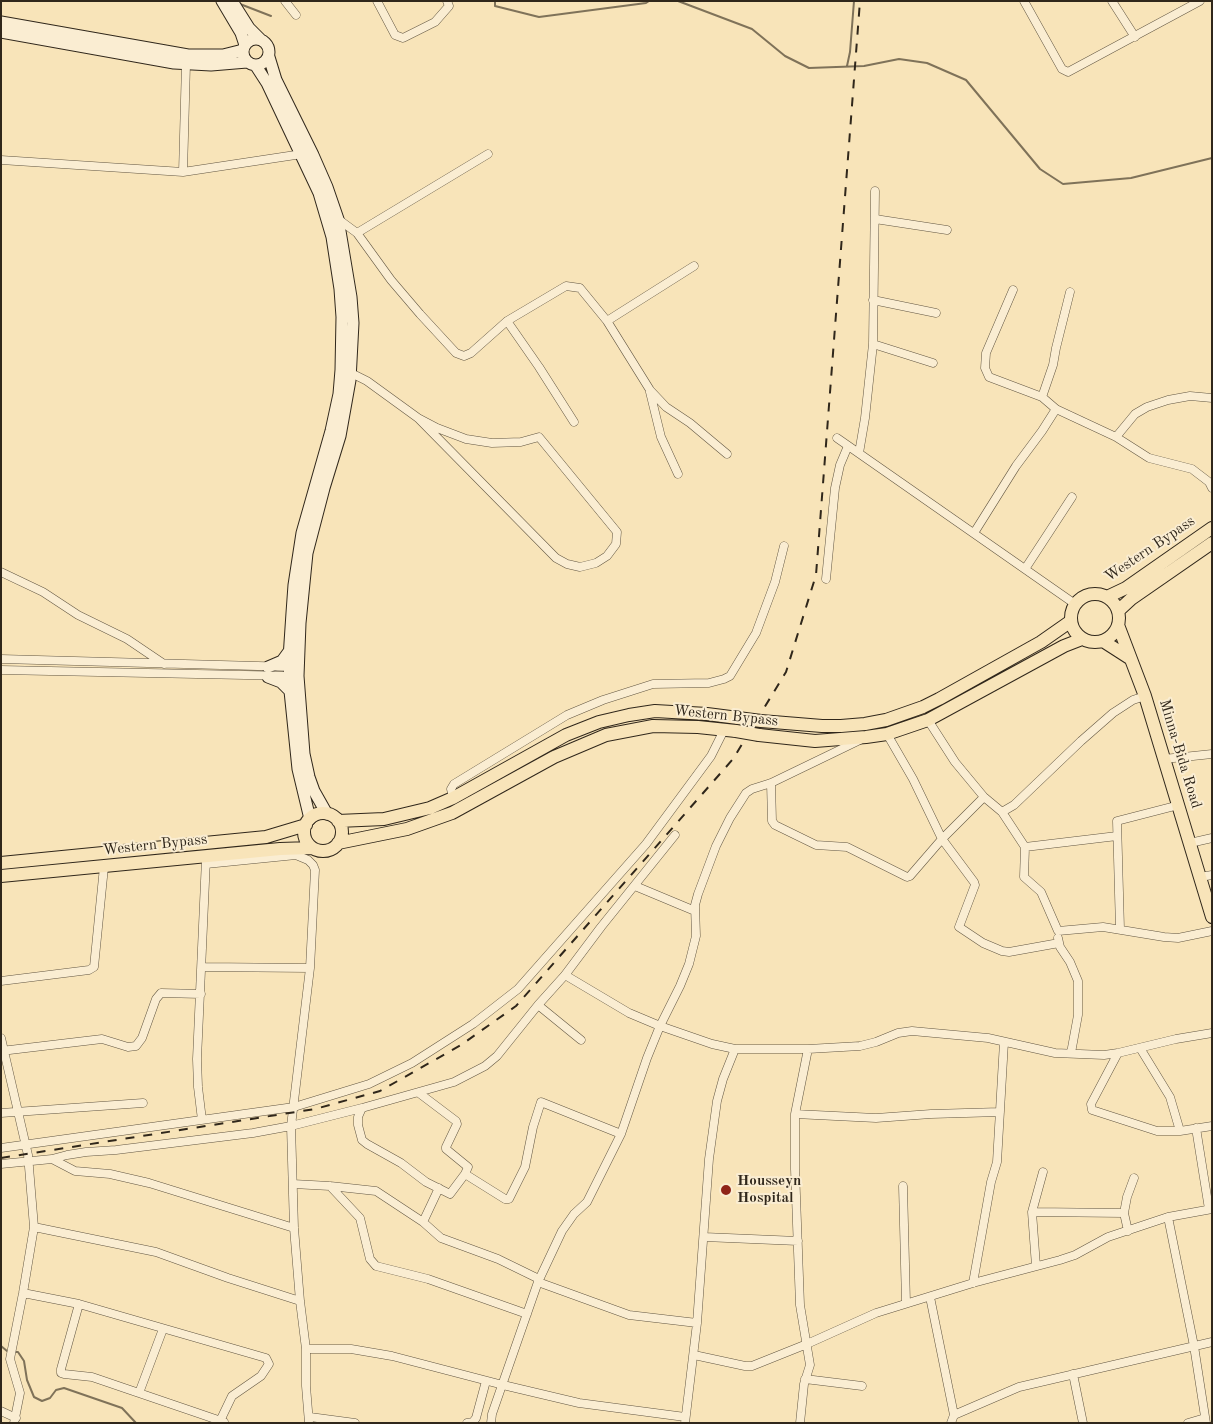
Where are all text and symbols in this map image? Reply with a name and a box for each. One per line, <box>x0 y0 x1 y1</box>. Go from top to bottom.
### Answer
street label: Western Bypass <box>1101 512 1199 586</box>
street label: Minna-Bida Road <box>1155 697 1205 811</box>
street label: Western Bypass <box>673 702 779 730</box>
street label: Western Bypass <box>102 831 208 859</box>
place label: Housseyn Hospital <box>737 1172 801 1207</box>
marker: Housseyn Hospital <box>719 1183 733 1197</box>

